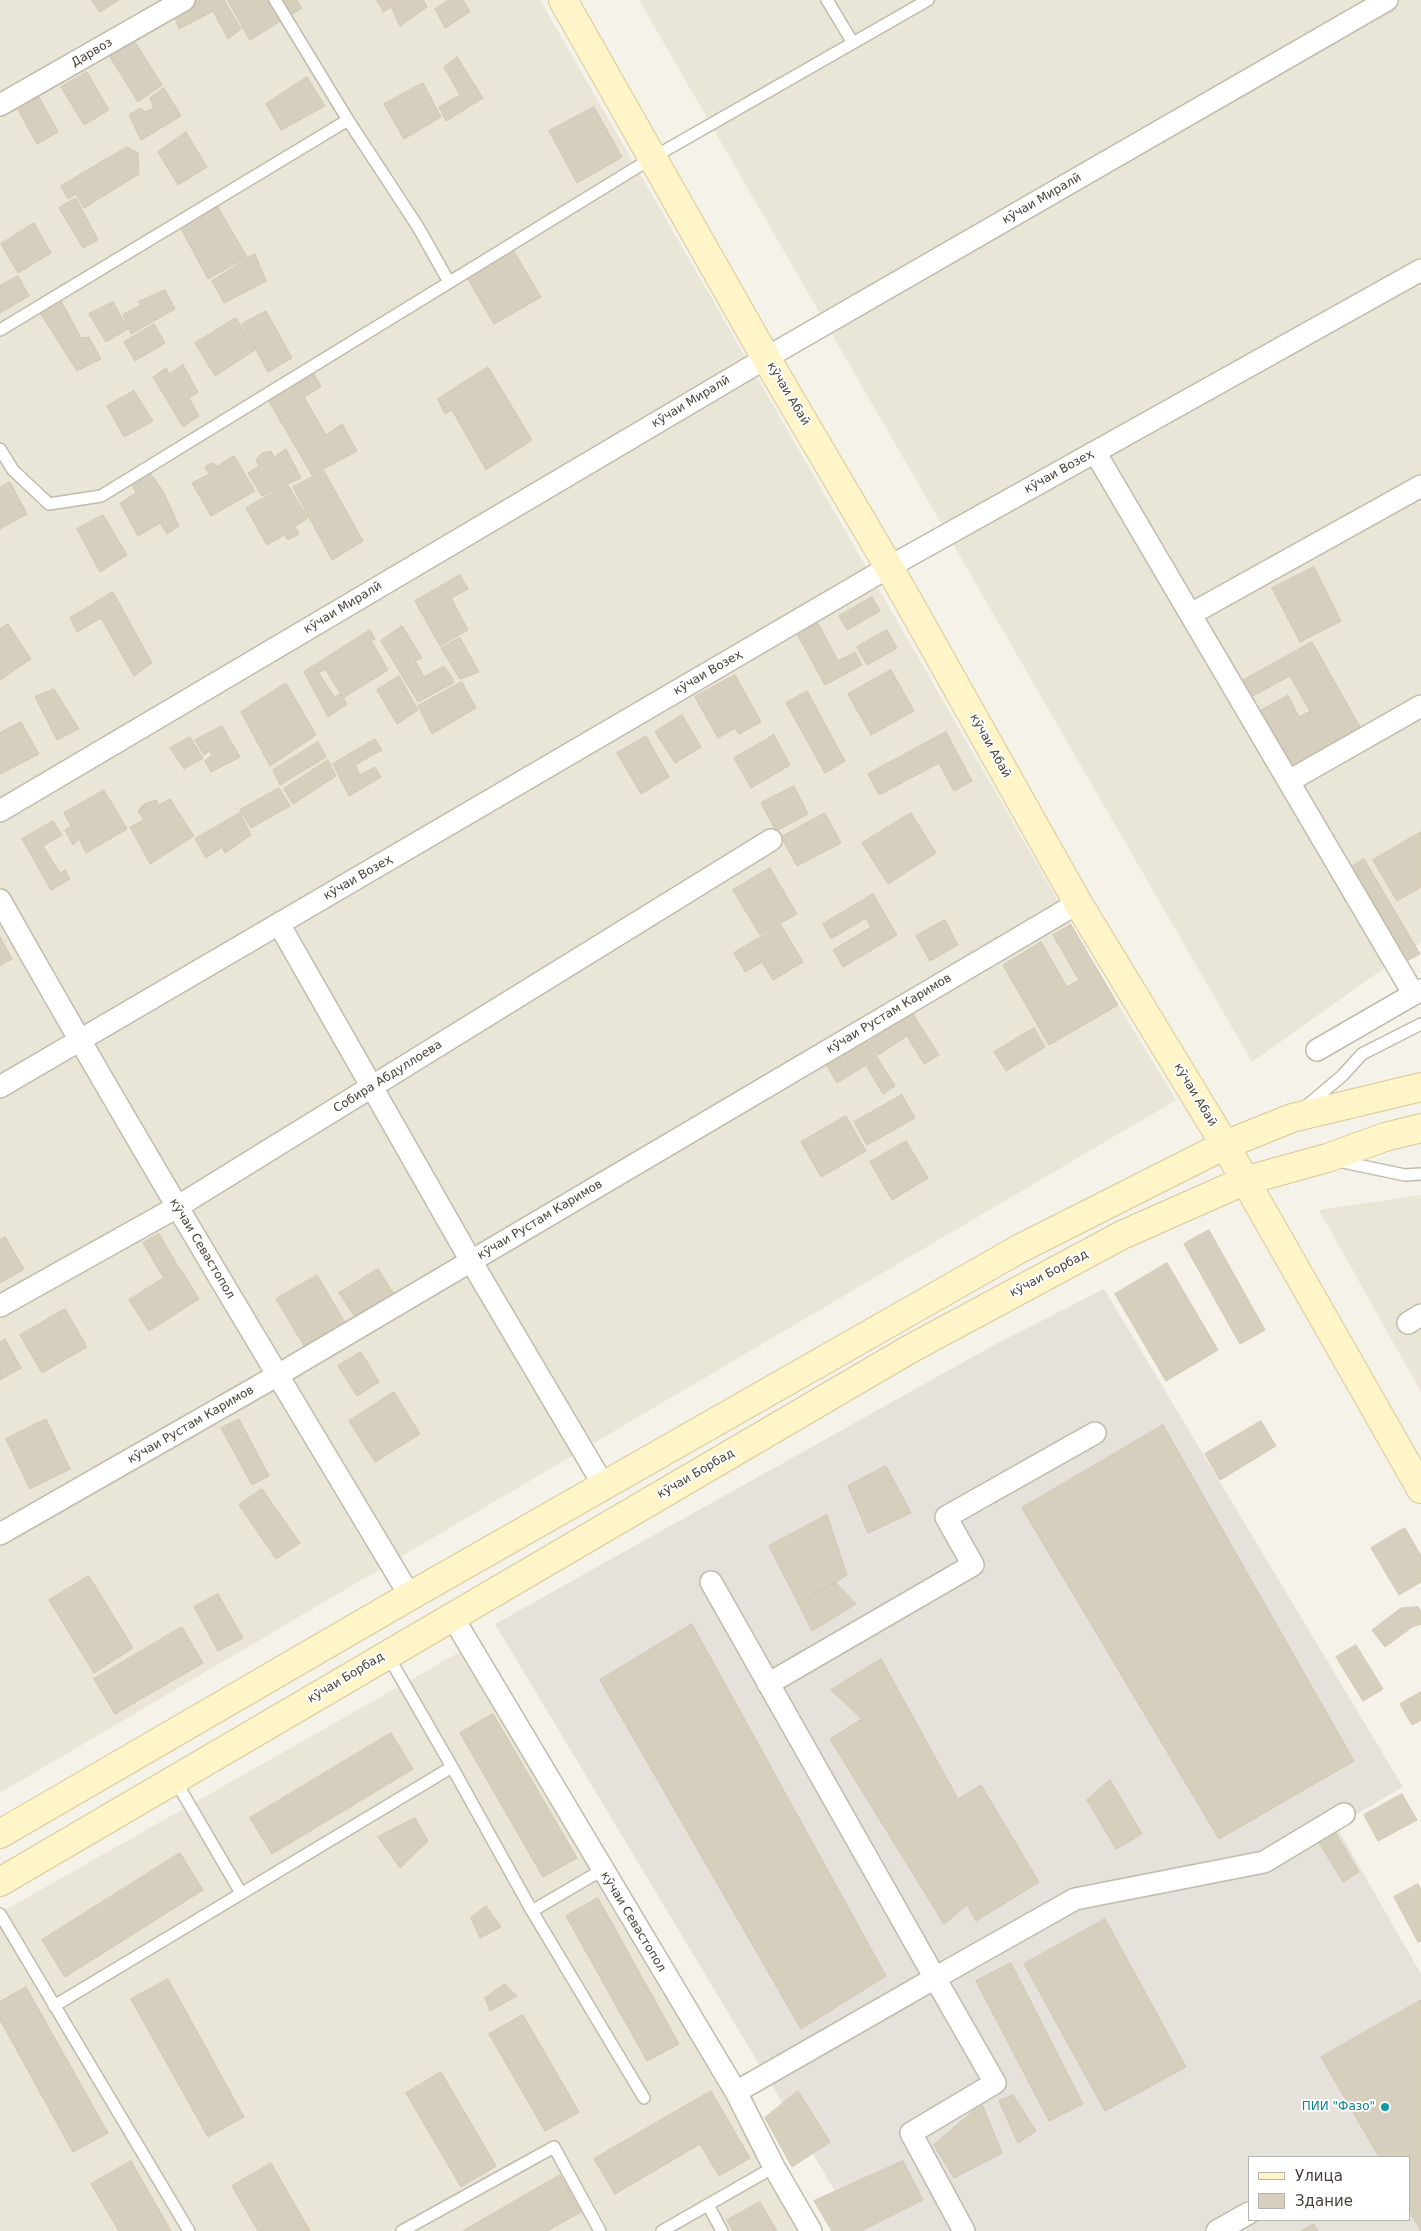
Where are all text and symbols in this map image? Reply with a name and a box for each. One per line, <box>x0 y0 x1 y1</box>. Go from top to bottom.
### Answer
street label: Дарвоз <box>69 35 115 71</box>
street label: кӯчаи Миралӣ <box>1000 171 1084 227</box>
street label: кӯчаи Абаӣ <box>764 360 812 428</box>
street label: кӯчаи Миралӣ <box>649 373 733 431</box>
street label: кӯчаи Возеҳ <box>1022 447 1096 497</box>
street label: кӯчаи Миралӣ <box>301 579 385 637</box>
street label: кӯчаи Возеҳ <box>671 648 745 698</box>
street label: кӯчаи Абаӣ <box>966 711 1014 781</box>
street label: кӯчаи Возеҳ <box>321 853 395 903</box>
street label: кӯчаи Рустам Каримов <box>824 971 954 1057</box>
street label: Собира Абдуллоева <box>331 1038 445 1116</box>
street label: кӯчаи Абаӣ <box>1171 1061 1219 1129</box>
street label: кӯчаи Рустам Каримов <box>475 1177 605 1263</box>
street label: кӯчаи Севастопол <box>166 1196 238 1302</box>
street label: кӯчаи Борбад <box>1007 1247 1091 1301</box>
street label: кӯчаи Рустам Каримов <box>125 1383 257 1467</box>
street label: кӯчаи Борбад <box>655 1446 737 1502</box>
street label: кӯчаи Борбад <box>305 1650 387 1706</box>
street label: кӯчаи Севастопол <box>597 1869 669 1975</box>
place label: ПИИ "Фазо" <box>1302 2100 1375 2114</box>
marker: ПИИ "Фазо" <box>1379 2101 1391 2113</box>
legend <box>1248 2156 1411 2221</box>
text: Улица <box>1295 2167 1343 2185</box>
text: Здание <box>1295 2192 1353 2210</box>

